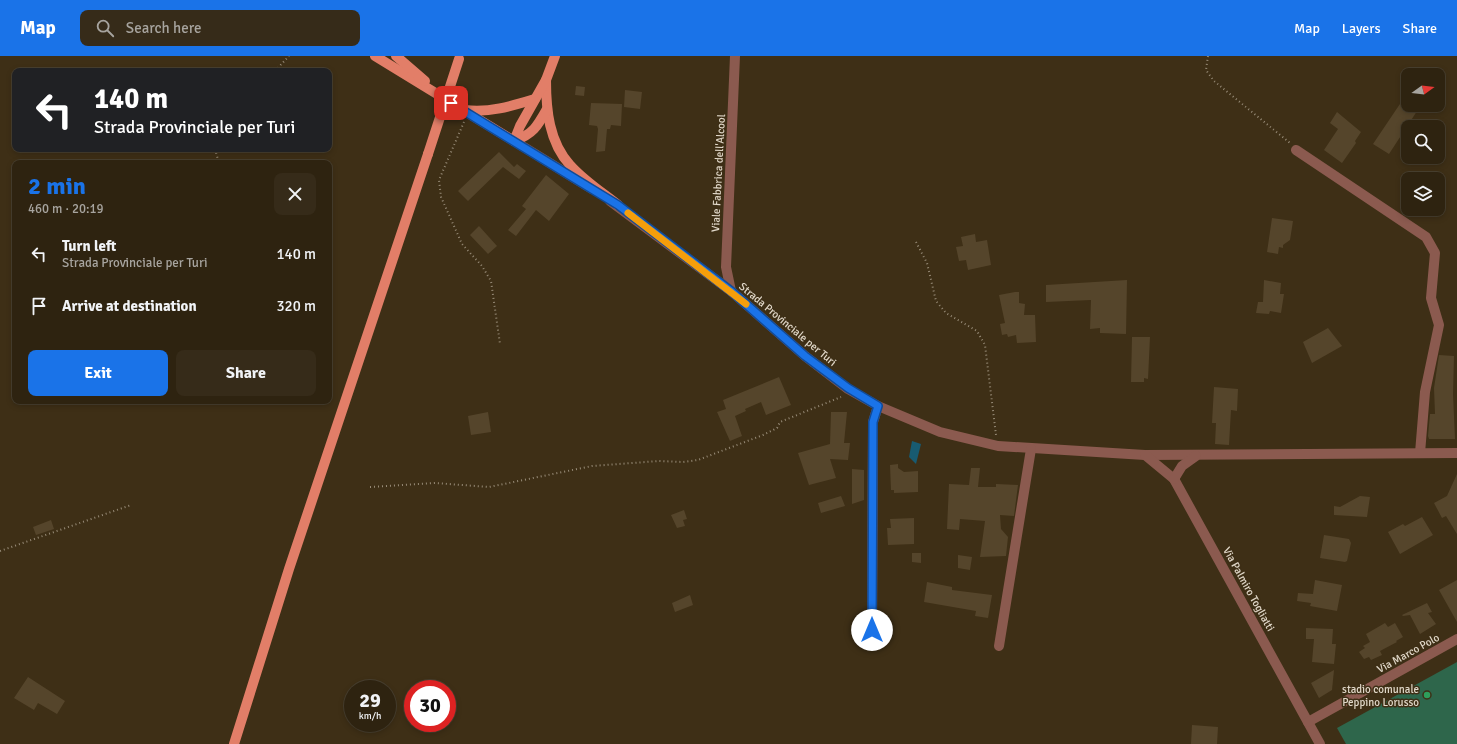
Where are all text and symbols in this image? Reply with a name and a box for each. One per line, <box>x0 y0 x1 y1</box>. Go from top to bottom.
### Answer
search box <box>80 10 360 46</box>
text: Map <box>20 16 56 40</box>
icon: search <box>94 17 116 39</box>
text: Search here <box>126 19 201 37</box>
text: Map <box>1294 20 1320 37</box>
text: Layers <box>1342 20 1381 37</box>
text: Share <box>1403 20 1437 37</box>
north arrow <box>1401 68 1445 112</box>
map controls <box>1401 68 1445 216</box>
text: 140 m <box>94 82 168 116</box>
icon: left <box>28 84 80 136</box>
pin <box>434 86 468 120</box>
icon: arrive <box>440 92 462 114</box>
street label: Viale Fabbrica dell'Alcool <box>709 114 728 232</box>
text: Strada Provinciale per Turi <box>94 116 295 138</box>
button: search <box>1401 120 1445 164</box>
text: 2 min <box>28 171 86 201</box>
button: layers <box>1401 172 1445 216</box>
button: close <box>274 173 316 215</box>
text: 460 m · 20:19 <box>28 201 104 217</box>
text: Turn left <box>62 237 116 255</box>
icon: left <box>28 243 50 265</box>
text: 140 m <box>276 245 316 263</box>
text: Strada Provinciale per Turi <box>62 255 207 271</box>
street label: Strada Provinciale per Turi <box>736 280 839 369</box>
icon: arrive <box>28 295 50 317</box>
text: Arrive at destination <box>62 297 197 315</box>
text: 320 m <box>276 297 316 315</box>
button: Exit <box>28 350 168 396</box>
button: Share <box>176 350 316 396</box>
street label: Via Palmiro Togliatti <box>1220 545 1277 634</box>
position arrow <box>851 609 893 651</box>
street label: Via Marco Polo <box>1375 631 1442 676</box>
speed limit sign: 30 <box>404 680 456 732</box>
place label: stadio comunale Peppino Lorusso <box>1342 683 1419 709</box>
text: 29 <box>359 688 381 713</box>
marker: stadio comunale Peppino Lorusso <box>1422 690 1432 700</box>
text: km/h <box>359 710 381 722</box>

